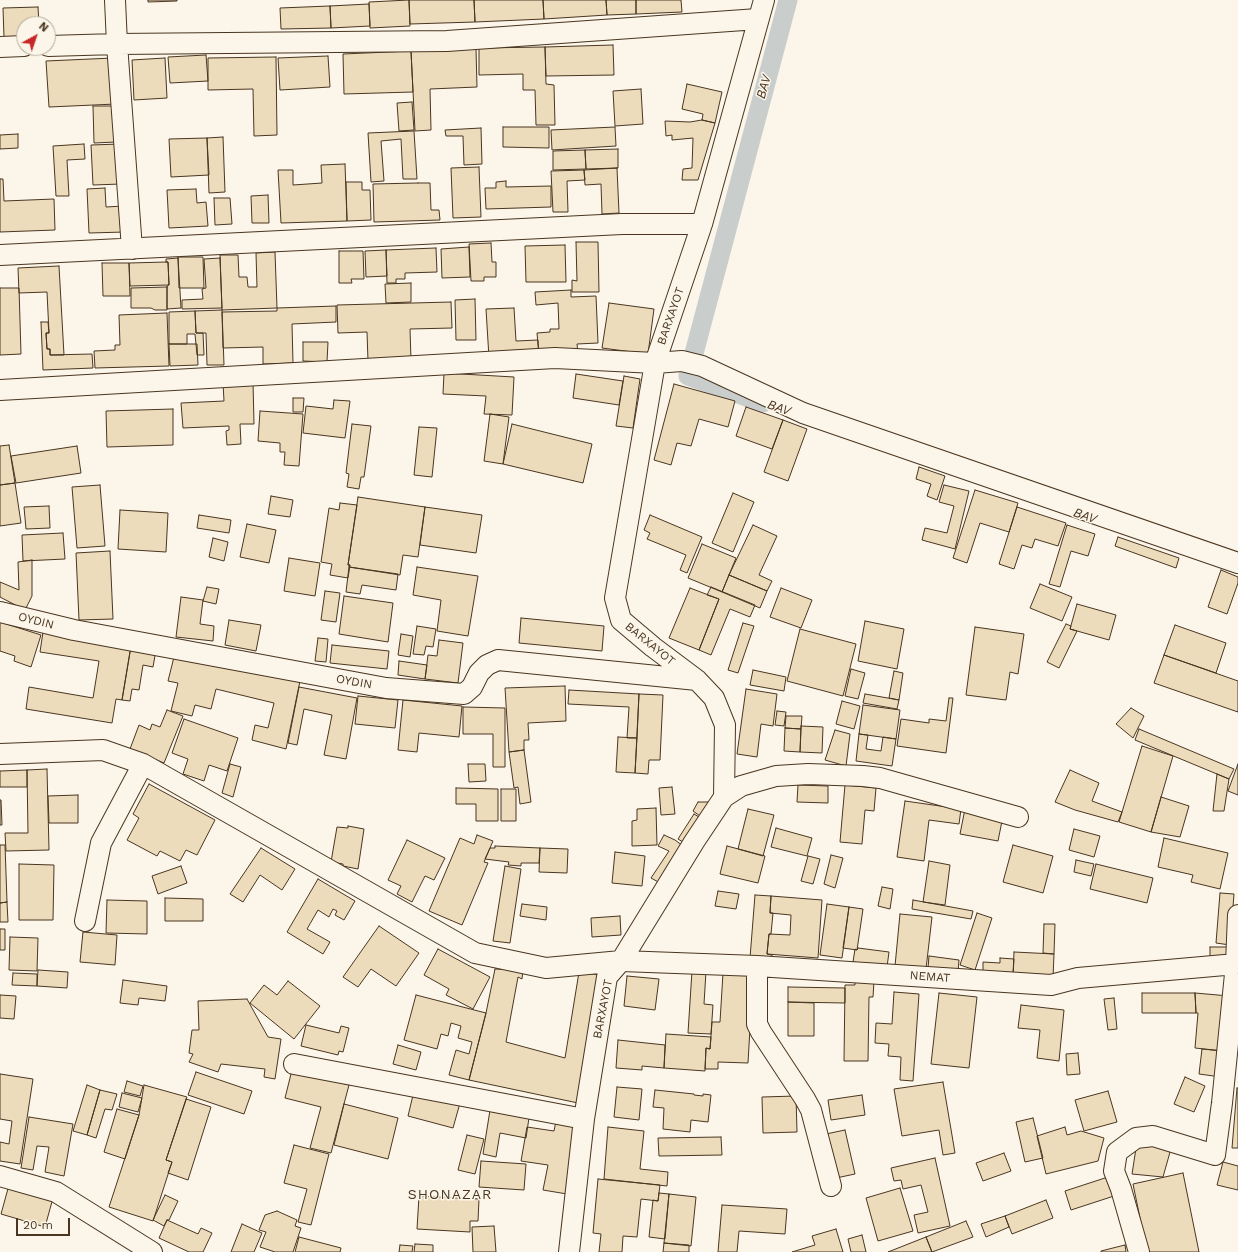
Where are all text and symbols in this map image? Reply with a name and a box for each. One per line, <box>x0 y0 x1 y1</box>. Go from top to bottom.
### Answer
north arrow <box>16 16 56 56</box>
text: N <box>36 20 51 35</box>
water label: BAV <box>753 73 775 101</box>
street label: BARXAYOT <box>654 285 688 347</box>
water label: BAV <box>765 397 793 419</box>
water label: BAV <box>1071 505 1099 527</box>
street label: OYDIN <box>17 610 55 632</box>
street label: BARXAYOT <box>622 619 678 669</box>
street label: OYDIN <box>335 672 373 692</box>
street label: NEMAT <box>909 968 951 986</box>
street label: BARXAYOT <box>590 978 616 1040</box>
district label: SHONAZAR <box>408 1187 492 1203</box>
scale bar <box>18 1210 72 1236</box>
text: 20 m <box>23 1218 53 1232</box>

